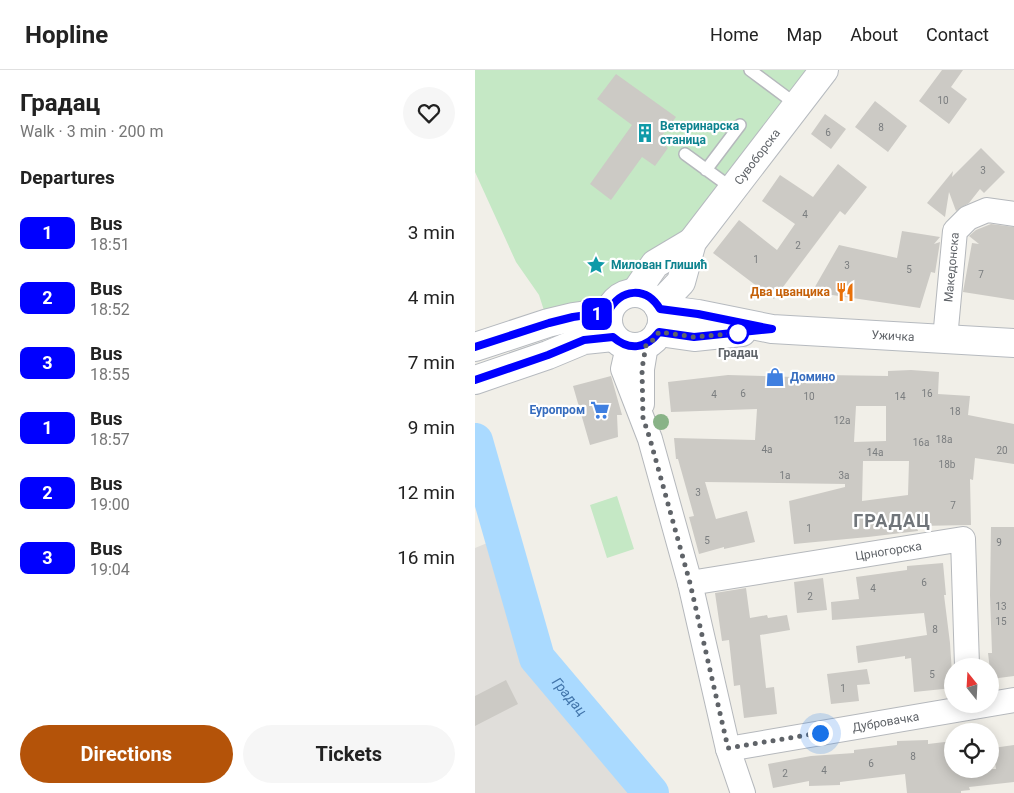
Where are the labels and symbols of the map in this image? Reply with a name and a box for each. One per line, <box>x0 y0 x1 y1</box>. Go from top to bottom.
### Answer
house number: 10 <box>937 95 949 106</box>
place label: Ветеринарска станица <box>660 119 740 147</box>
building icon: Ветеринарска станица <box>634 122 656 144</box>
house number: 8 <box>878 122 884 133</box>
street label: Сувоборска <box>731 126 783 188</box>
house number: 6 <box>825 127 831 138</box>
house number: 3 <box>980 165 986 176</box>
house number: 4 <box>802 209 808 220</box>
street label: Македонска <box>941 232 962 303</box>
house number: 2 <box>795 240 801 251</box>
place icon: Милован Глишић <box>585 254 607 276</box>
house number: 1 <box>753 254 759 265</box>
place label: Милован Глишић <box>611 258 707 272</box>
house number: 3 <box>844 260 850 271</box>
house number: 5 <box>906 264 912 275</box>
house number: 7 <box>978 269 984 280</box>
restaurant icon: Два цванцика <box>834 281 856 303</box>
place label: Два цванцика <box>750 285 831 299</box>
line badge: 1 <box>581 298 613 330</box>
marker: Градац <box>727 322 749 344</box>
street label: Ужичка <box>871 328 915 344</box>
place label: Градац <box>718 346 759 360</box>
shop icon: Домино <box>764 366 786 388</box>
place label: Домино <box>790 370 835 384</box>
house number: 6 <box>740 388 746 399</box>
house number: 16 <box>921 388 933 399</box>
house number: 4 <box>711 389 717 400</box>
house number: 10 <box>803 391 815 402</box>
house number: 14 <box>894 391 906 402</box>
supermarket icon: Еуропром <box>589 399 611 421</box>
place label: Еуропром <box>529 403 585 417</box>
house number: 18 <box>949 406 961 417</box>
house number: 12a <box>834 415 850 426</box>
house number: 18a <box>936 434 952 445</box>
house number: 16a <box>913 437 929 448</box>
house number: 4a <box>761 444 773 455</box>
house number: 20 <box>996 445 1008 456</box>
house number: 14a <box>867 447 883 458</box>
house number: 18b <box>939 459 956 470</box>
house number: 1a <box>779 470 791 481</box>
house number: 3a <box>838 470 850 481</box>
house number: 3 <box>695 487 701 498</box>
house number: 7 <box>950 500 956 511</box>
district label: ГРАДАЦ <box>853 510 931 531</box>
house number: 1 <box>806 523 812 534</box>
house number: 5 <box>704 535 710 546</box>
house number: 9 <box>996 537 1002 548</box>
street label: Црногорска <box>854 539 923 563</box>
house number: 6 <box>921 577 927 588</box>
house number: 4 <box>870 583 876 594</box>
house number: 2 <box>807 591 813 602</box>
house number: 13 <box>995 601 1007 612</box>
house number: 15 <box>995 616 1007 627</box>
house number: 8 <box>932 624 938 635</box>
north arrow <box>944 658 999 712</box>
house number: 5 <box>929 669 935 680</box>
water label: Градац <box>549 674 590 719</box>
house number: 1 <box>840 683 846 694</box>
street label: Дубровачка <box>851 709 920 735</box>
your location <box>808 721 833 746</box>
house number: 8 <box>910 751 916 762</box>
house number: 6 <box>868 758 874 769</box>
house number: 4 <box>821 765 827 776</box>
house number: 2 <box>782 768 788 779</box>

